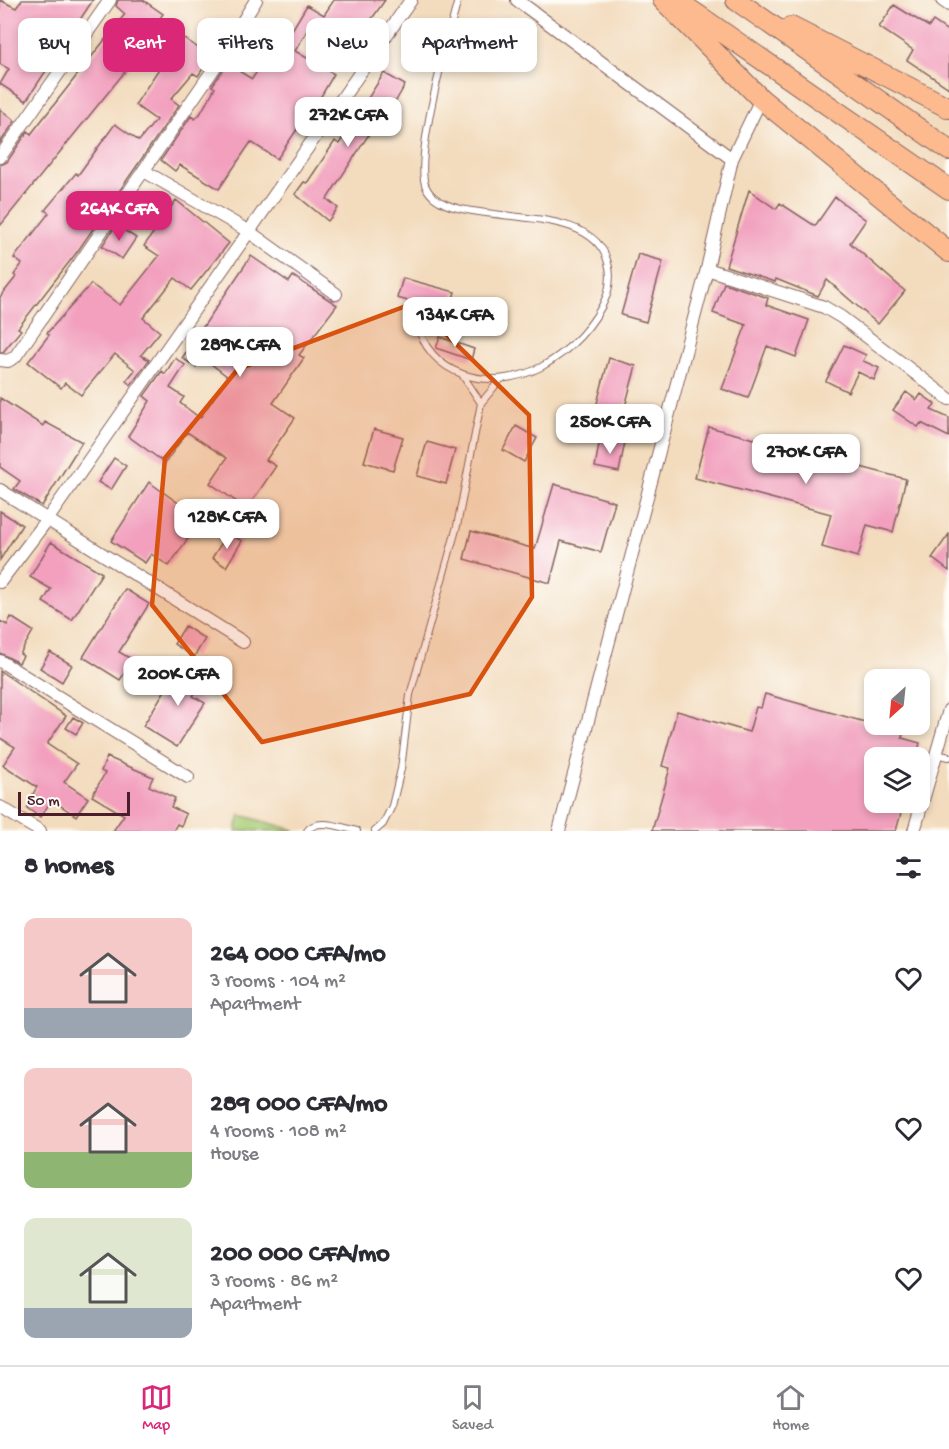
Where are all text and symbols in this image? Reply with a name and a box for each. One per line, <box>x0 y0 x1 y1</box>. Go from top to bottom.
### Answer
chip: Buy <box>18 18 91 72</box>
chip: Rent <box>103 18 185 72</box>
chip: Filters <box>197 18 294 72</box>
chip: New <box>306 18 389 72</box>
chip: Apartment <box>401 18 537 72</box>
pin: 272K CFA <box>286 97 410 148</box>
text: 272K CFA <box>309 105 387 128</box>
pin: 264K CFA <box>57 191 181 242</box>
text: 264K CFA <box>80 199 158 222</box>
pin: 134K CFA <box>393 297 517 348</box>
text: 134K CFA <box>417 305 493 328</box>
pin: 289K CFA <box>178 327 302 378</box>
text: 289K CFA <box>200 335 280 358</box>
pin: 250K CFA <box>548 404 672 455</box>
text: 250K CFA <box>570 412 650 435</box>
pin: 270K CFA <box>744 434 868 485</box>
text: 270K CFA <box>766 442 846 465</box>
pin: 128K CFA <box>165 499 289 550</box>
text: 128K CFA <box>188 507 266 530</box>
pin: 200K CFA <box>116 656 240 707</box>
text: 200K CFA <box>137 664 219 687</box>
north arrow <box>864 669 930 735</box>
map controls <box>864 669 930 813</box>
button: layers <box>864 747 930 813</box>
scale bar <box>18 789 130 816</box>
text: 50 m <box>27 793 60 812</box>
icon: filters <box>892 851 925 884</box>
text: 8 homes <box>24 852 113 883</box>
text: 264 000 CFA/mo <box>210 940 386 971</box>
icon: home <box>72 942 144 1014</box>
icon: heart <box>892 962 925 995</box>
text: 3 rooms · 104 m² <box>210 971 346 994</box>
text: Apartment <box>210 994 300 1017</box>
text: 289 000 CFA/mo <box>210 1090 388 1121</box>
icon: home <box>72 1092 144 1164</box>
icon: heart <box>892 1112 925 1145</box>
text: 4 rooms · 108 m² <box>210 1121 347 1144</box>
text: House <box>210 1144 259 1167</box>
text: 200 000 CFA/mo <box>210 1240 390 1271</box>
icon: home <box>72 1242 144 1314</box>
icon: heart <box>892 1262 925 1295</box>
text: 3 rooms · 86 m² <box>210 1271 338 1294</box>
text: Apartment <box>210 1294 300 1317</box>
tab: Map <box>140 1381 173 1436</box>
tab: Saved <box>452 1381 493 1436</box>
tab: Home <box>772 1381 809 1436</box>

